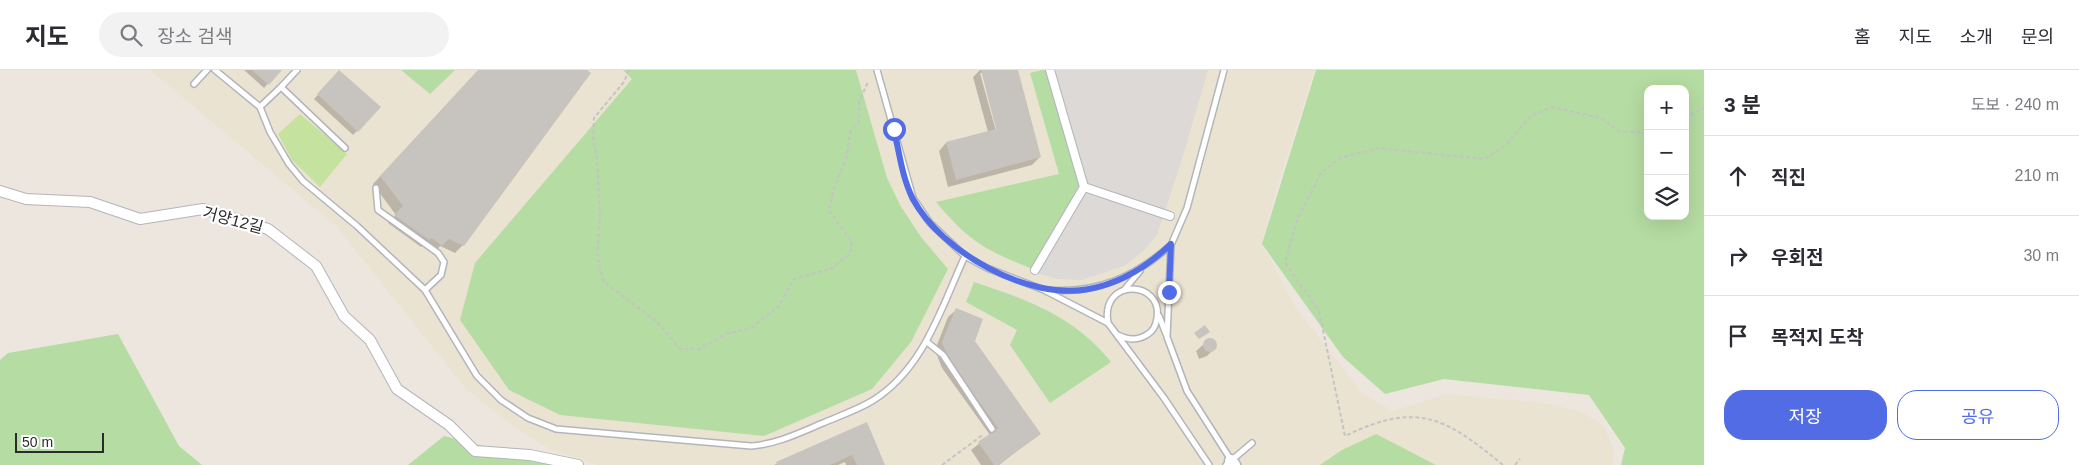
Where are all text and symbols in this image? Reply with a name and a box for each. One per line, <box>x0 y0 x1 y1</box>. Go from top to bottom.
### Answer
search box <box>99 12 449 57</box>
icon: search <box>117 21 145 49</box>
text: 지도 <box>25 23 69 50</box>
text: 장소 검색 <box>157 26 232 47</box>
text: 홈 <box>1854 27 1871 47</box>
text: 지도 <box>1899 27 1932 47</box>
text: 소개 <box>1960 27 1993 47</box>
text: 문의 <box>2021 27 2054 47</box>
map controls <box>1644 85 1689 220</box>
button: + <box>1644 85 1689 130</box>
text: 3 분 <box>1724 93 1761 116</box>
text: 도보 · 240 m <box>1971 96 2059 113</box>
route start <box>883 118 906 141</box>
button: − <box>1644 130 1689 175</box>
icon: ahead <box>1724 162 1752 190</box>
text: 직진 <box>1771 167 1806 188</box>
text: 210 m <box>2015 167 2059 184</box>
button: layers <box>1644 175 1689 220</box>
street label: 거양12길 <box>201 204 265 236</box>
icon: right <box>1724 242 1752 270</box>
text: 우회전 <box>1771 247 1823 268</box>
text: 30 m <box>2023 247 2059 264</box>
route end <box>1158 281 1181 304</box>
icon: arrive <box>1724 322 1752 350</box>
text: 목적지 도착 <box>1771 327 1864 348</box>
button: 저장 <box>1724 390 1887 440</box>
button: 공유 <box>1897 390 2059 440</box>
scale bar <box>15 430 104 453</box>
text: 50 m <box>22 434 53 450</box>

